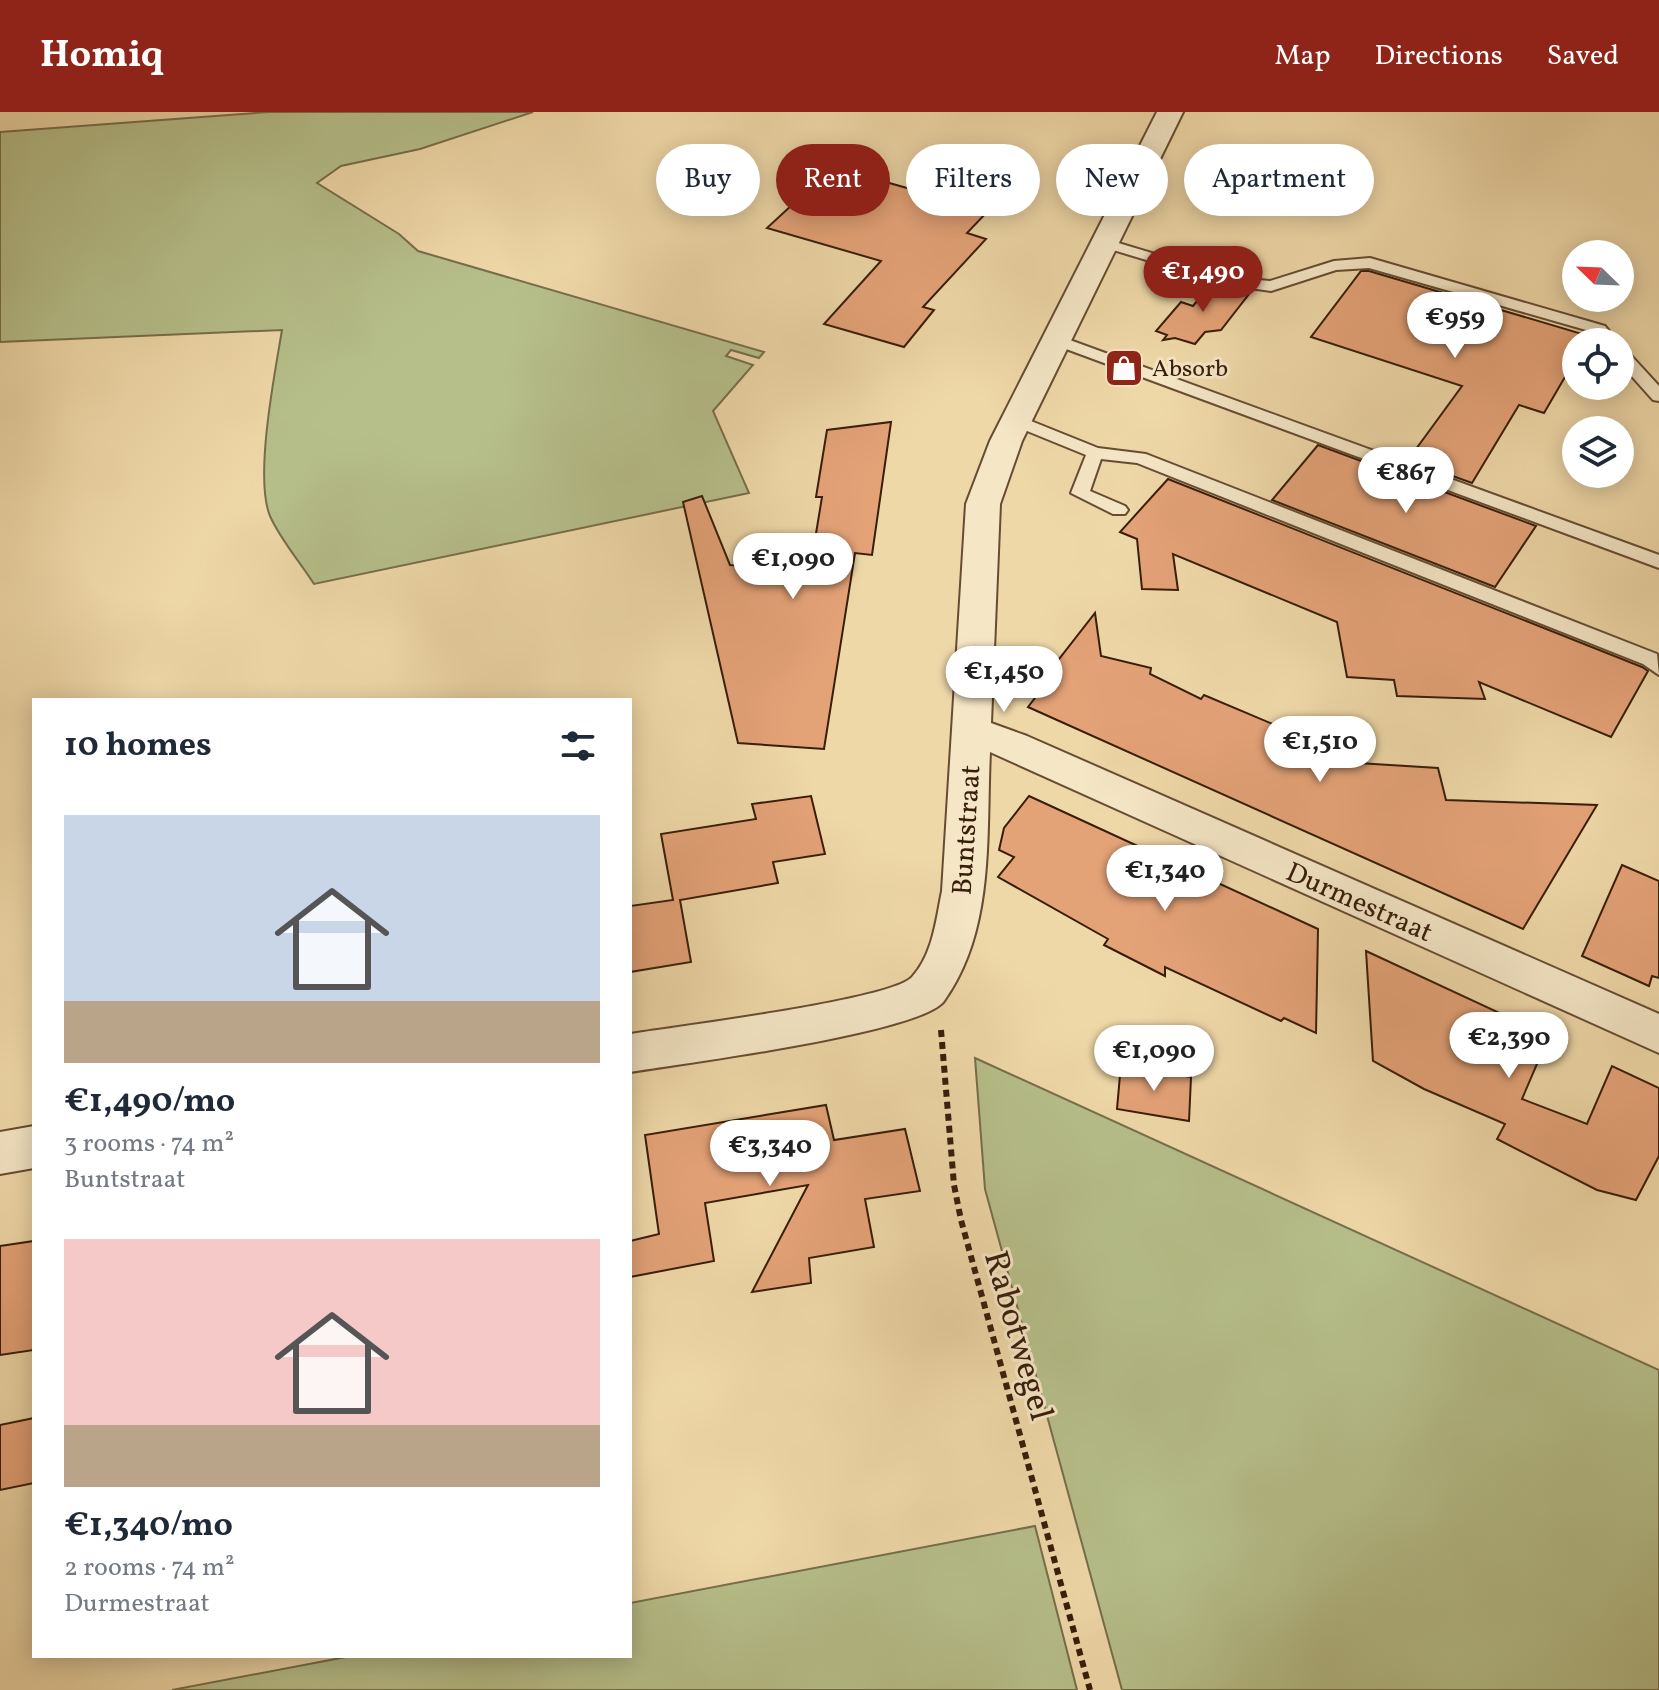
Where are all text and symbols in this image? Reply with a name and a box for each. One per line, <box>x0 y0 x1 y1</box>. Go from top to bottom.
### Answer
text: Homiq <box>40 30 163 83</box>
text: Map <box>1275 37 1331 76</box>
text: Directions <box>1375 37 1503 76</box>
text: Saved <box>1547 37 1619 76</box>
chip: Buy <box>656 144 760 216</box>
chip: Rent <box>776 144 890 216</box>
chip: Filters <box>906 144 1040 216</box>
chip: New <box>1056 144 1168 216</box>
chip: Apartment <box>1184 144 1374 216</box>
north arrow <box>1562 240 1634 312</box>
map controls <box>1562 240 1634 488</box>
pin: €1,490 <box>1138 246 1268 314</box>
text: €1,490 <box>1162 254 1244 290</box>
pin: €959 <box>1408 292 1502 360</box>
text: €959 <box>1425 300 1485 336</box>
button: locate <box>1562 328 1634 400</box>
shop icon: Absorb <box>1103 347 1145 389</box>
place label: Absorb <box>1152 353 1228 387</box>
button: layers <box>1562 416 1634 488</box>
pin: €867 <box>1359 447 1453 515</box>
text: €867 <box>1376 455 1436 491</box>
pin: €1,090 <box>728 533 858 601</box>
text: €1,090 <box>751 541 835 577</box>
pin: €1,450 <box>939 646 1069 714</box>
text: €1,450 <box>964 654 1044 690</box>
pin: €1,510 <box>1255 716 1385 784</box>
text: 10 homes <box>64 723 212 770</box>
icon: filters <box>556 724 600 768</box>
text: €1,510 <box>1282 724 1358 760</box>
street label: Buntstraat <box>943 764 992 897</box>
pin: €1,340 <box>1100 845 1230 913</box>
text: €1,340 <box>1124 853 1206 889</box>
street label: Durmestraat <box>1279 854 1439 953</box>
icon: home <box>260 867 404 1011</box>
pin: €2,390 <box>1444 1012 1574 1080</box>
text: €2,390 <box>1467 1020 1551 1056</box>
pin: €1,090 <box>1089 1025 1219 1093</box>
text: €1,090 <box>1112 1033 1196 1069</box>
text: €1,490/mo <box>64 1079 235 1126</box>
pin: €3,340 <box>705 1120 835 1188</box>
text: 3 rooms · 74 m² <box>64 1126 234 1162</box>
text: €3,340 <box>728 1128 812 1164</box>
text: Buntstraat <box>64 1162 185 1198</box>
street label: Rabotwegel <box>970 1246 1063 1426</box>
icon: home <box>260 1291 404 1435</box>
text: €1,340/mo <box>64 1503 233 1550</box>
text: 2 rooms · 74 m² <box>64 1550 235 1586</box>
text: Durmestraat <box>64 1586 210 1622</box>

